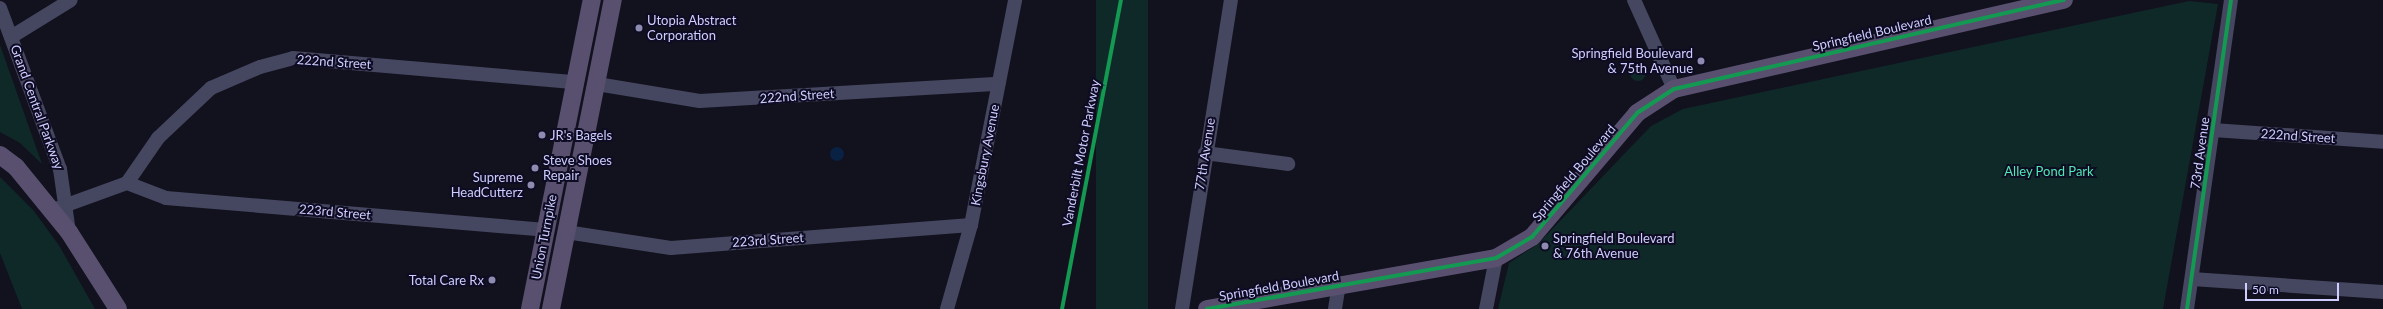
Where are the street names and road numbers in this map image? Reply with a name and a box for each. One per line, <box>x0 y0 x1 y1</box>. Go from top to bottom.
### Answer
street label: Springfield Boulevard <box>1811 12 1933 54</box>
street label: Grand Central Parkway <box>7 42 67 172</box>
street label: 222nd Street <box>296 52 372 72</box>
street label: Vanderbilt Motor Parkway <box>1059 78 1103 228</box>
street label: 222nd Street <box>759 86 835 106</box>
street label: Kingsbury Avenue <box>967 103 1003 207</box>
street label: 73rd Avenue <box>2187 116 2213 190</box>
street label: 77th Avenue <box>1192 117 1218 191</box>
street label: Springfield Boulevard <box>1529 121 1619 225</box>
street label: 222nd Street <box>2260 126 2336 146</box>
street label: Union Turnpike <box>528 193 560 281</box>
street label: 223rd Street <box>298 201 372 223</box>
street label: 223rd Street <box>732 230 804 250</box>
street label: Springfield Boulevard <box>1218 268 1340 304</box>

